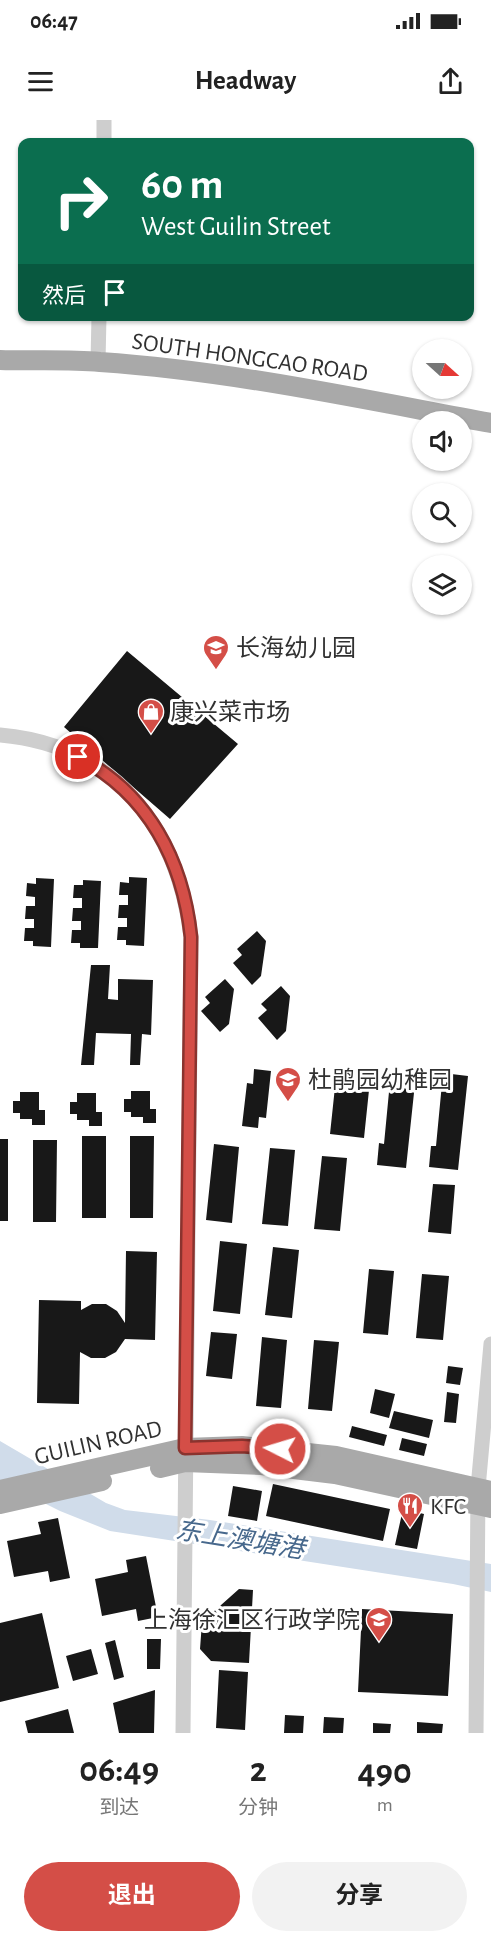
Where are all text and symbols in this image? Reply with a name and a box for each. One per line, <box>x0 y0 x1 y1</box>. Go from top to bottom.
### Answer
text: 06:47 <box>30 10 78 32</box>
icon: menu <box>24 65 57 98</box>
icon: share <box>434 65 467 98</box>
text: Headway <box>195 67 296 94</box>
icon: right <box>42 162 120 240</box>
text: 60 m <box>141 164 223 206</box>
text: West Guilin Street <box>141 213 331 240</box>
icon: arrive <box>98 276 131 309</box>
text: 然后 <box>42 285 86 307</box>
street label: SOUTH HONGCAO ROAD <box>130 330 369 386</box>
north arrow <box>412 339 472 399</box>
map controls <box>412 339 472 615</box>
button: sound <box>412 411 472 471</box>
button: search <box>412 483 472 543</box>
button: layers <box>412 555 472 615</box>
school or university icon: 长海幼儿园 <box>201 633 231 671</box>
place label: 长海幼儿园 <box>236 635 356 661</box>
shop icon: 康兴菜市场 <box>136 697 166 735</box>
place label: 康兴菜市场 <box>170 699 290 725</box>
pin <box>52 731 103 782</box>
icon: arrive <box>61 740 94 773</box>
school or university icon: 杜鹃园幼稚园 <box>273 1065 303 1103</box>
place label: 杜鹃园幼稚园 <box>308 1067 452 1093</box>
street label: GUILIN ROAD <box>32 1417 164 1469</box>
position arrow <box>248 1417 312 1481</box>
restaurant icon: KFC <box>395 1491 425 1529</box>
place label: KFC <box>430 1495 466 1519</box>
water label: 东上澳塘港 <box>174 1515 310 1564</box>
school or university icon: 上海徐汇区行政学院 <box>364 1605 394 1643</box>
place label: 上海徐汇区行政学院 <box>144 1607 360 1633</box>
text: 06:49 <box>79 1752 159 1788</box>
text: 2 <box>250 1752 267 1788</box>
text: 490 <box>358 1754 412 1790</box>
text: m <box>377 1795 393 1815</box>
text: 到达 <box>99 1798 139 1818</box>
text: 分钟 <box>238 1798 278 1818</box>
button: 退出 <box>24 1862 240 1931</box>
button: 分享 <box>252 1862 467 1931</box>

